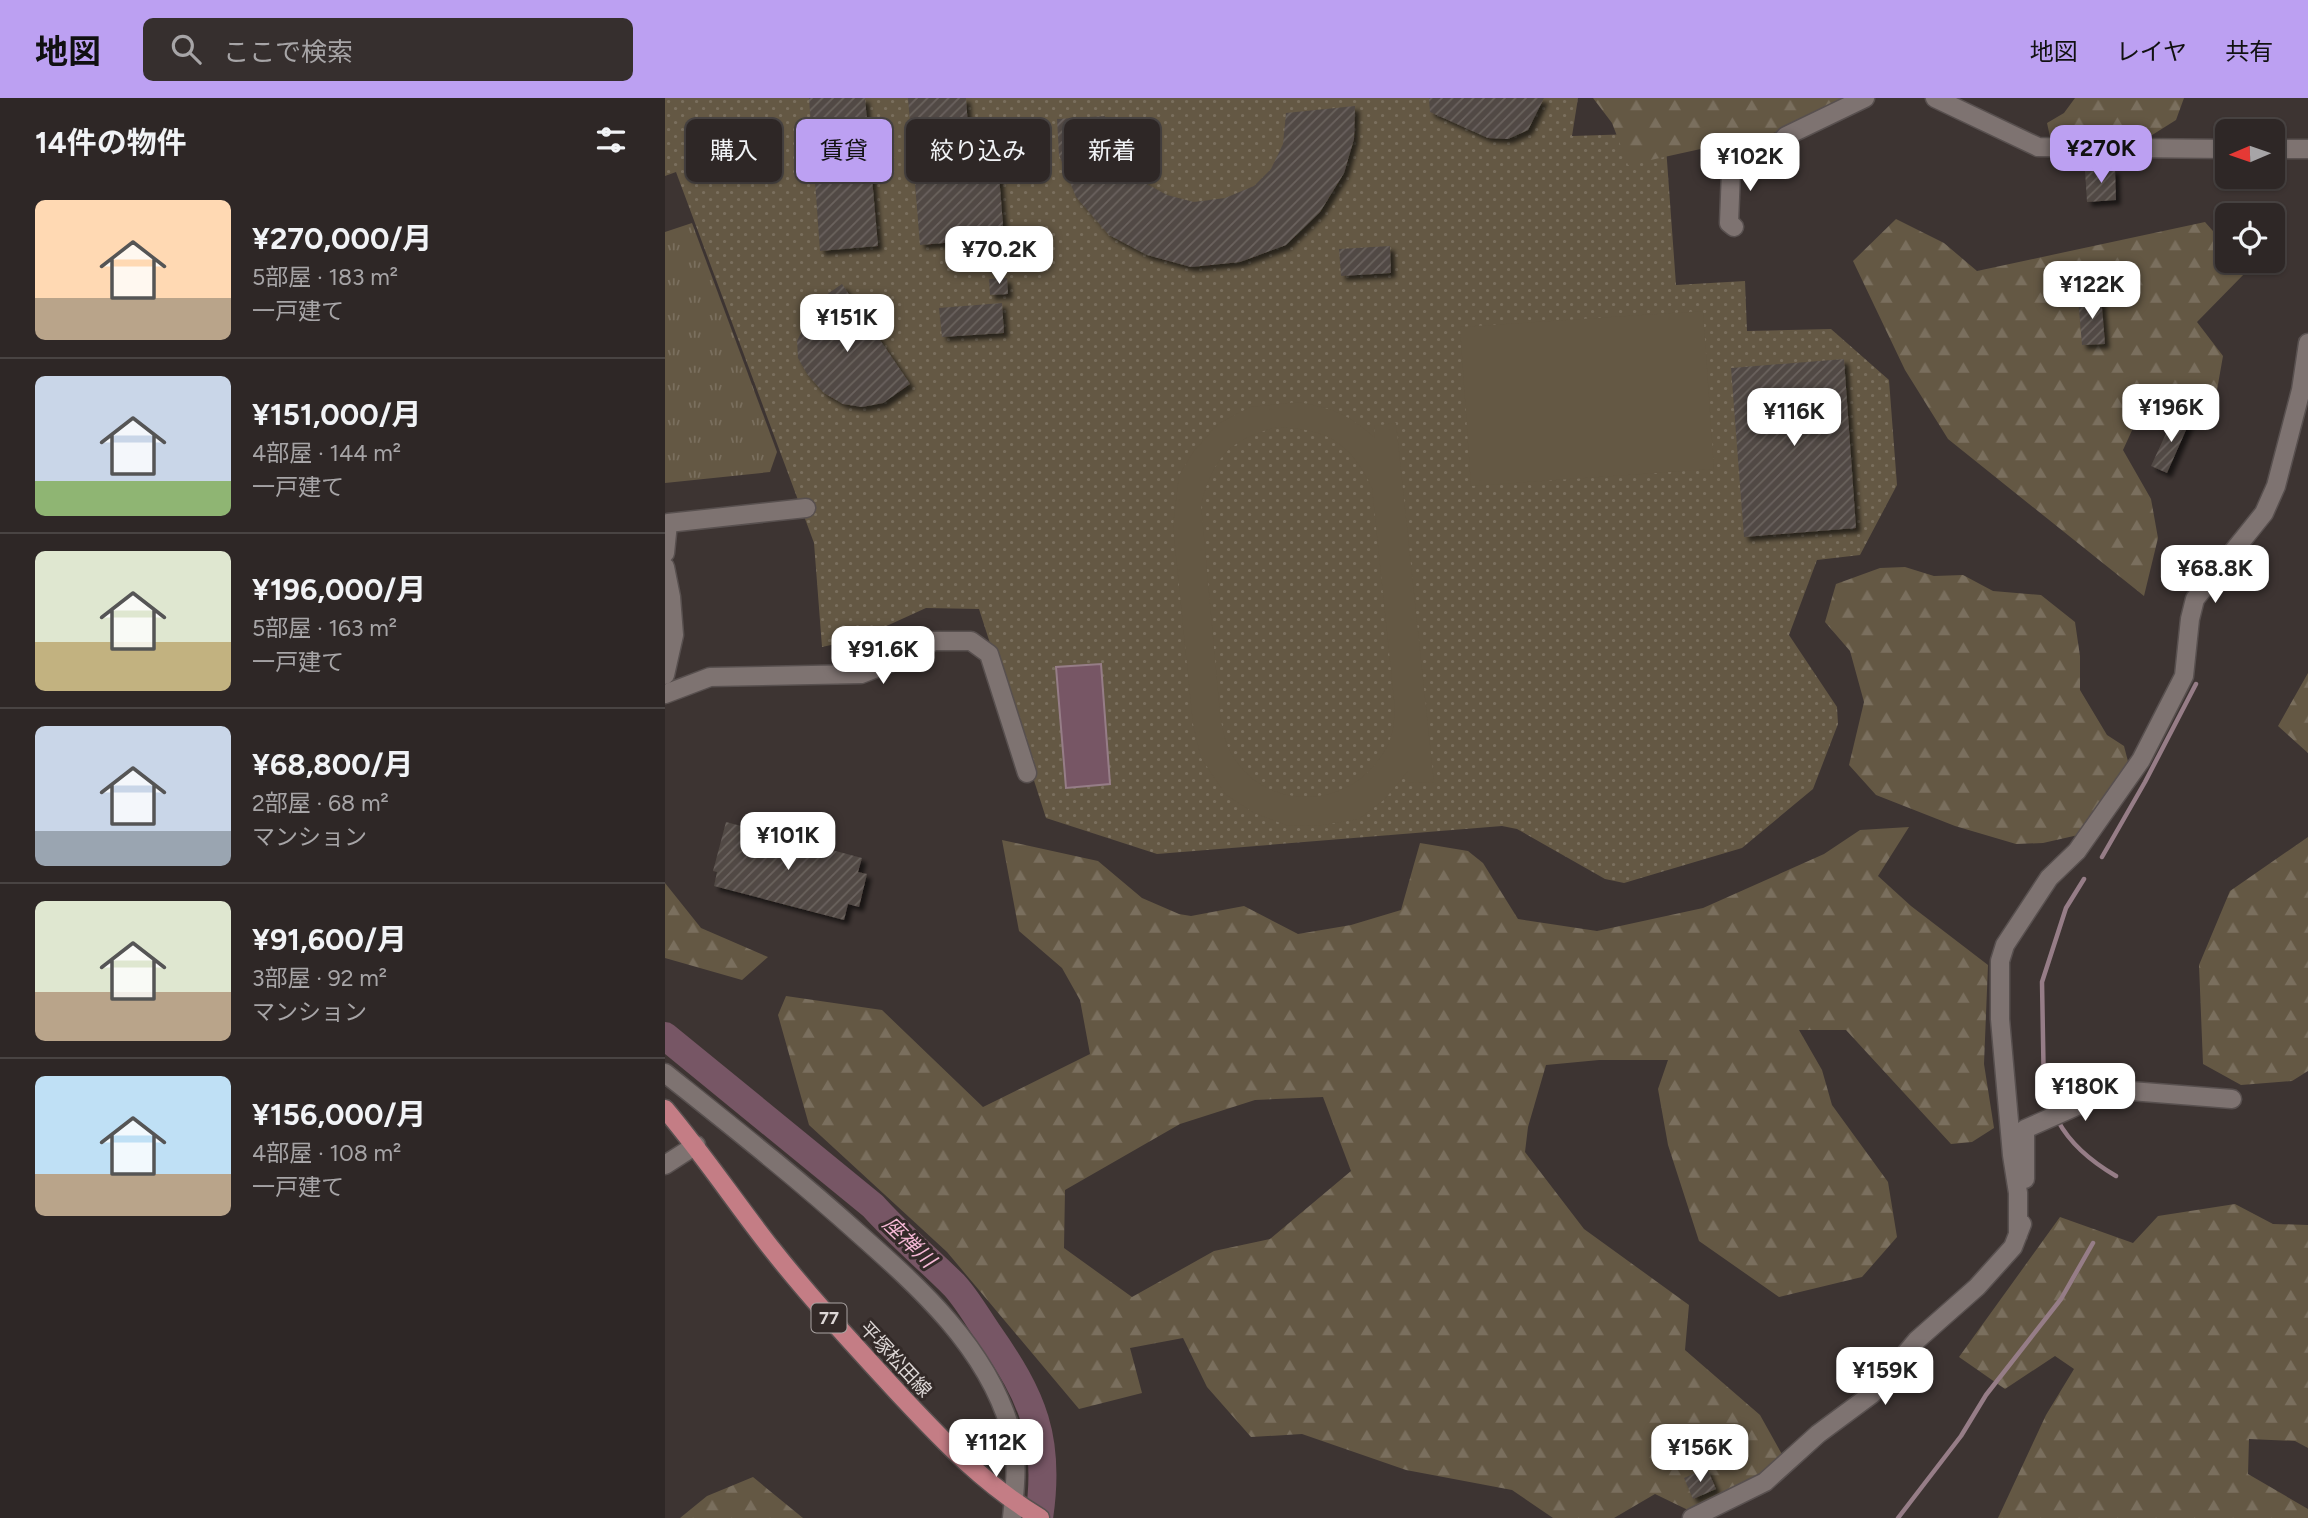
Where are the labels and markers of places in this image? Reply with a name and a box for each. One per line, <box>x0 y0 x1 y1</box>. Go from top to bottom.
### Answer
pin: ¥270K <box>2052 126 2150 185</box>
pin: ¥102K <box>1701 134 1799 193</box>
pin: ¥70.2K <box>942 226 1056 286</box>
pin: ¥122K <box>2043 262 2141 321</box>
pin: ¥151K <box>798 294 896 354</box>
pin: ¥196K <box>2122 384 2220 444</box>
pin: ¥116K <box>1745 388 1843 448</box>
pin: ¥68.8K <box>2158 546 2272 605</box>
pin: ¥91.6K <box>826 626 940 686</box>
pin: ¥101K <box>739 812 837 872</box>
pin: ¥180K <box>2036 1063 2134 1123</box>
pin: ¥159K <box>1836 1348 1934 1407</box>
pin: ¥112K <box>947 1420 1045 1479</box>
pin: ¥156K <box>1651 1424 1749 1484</box>

